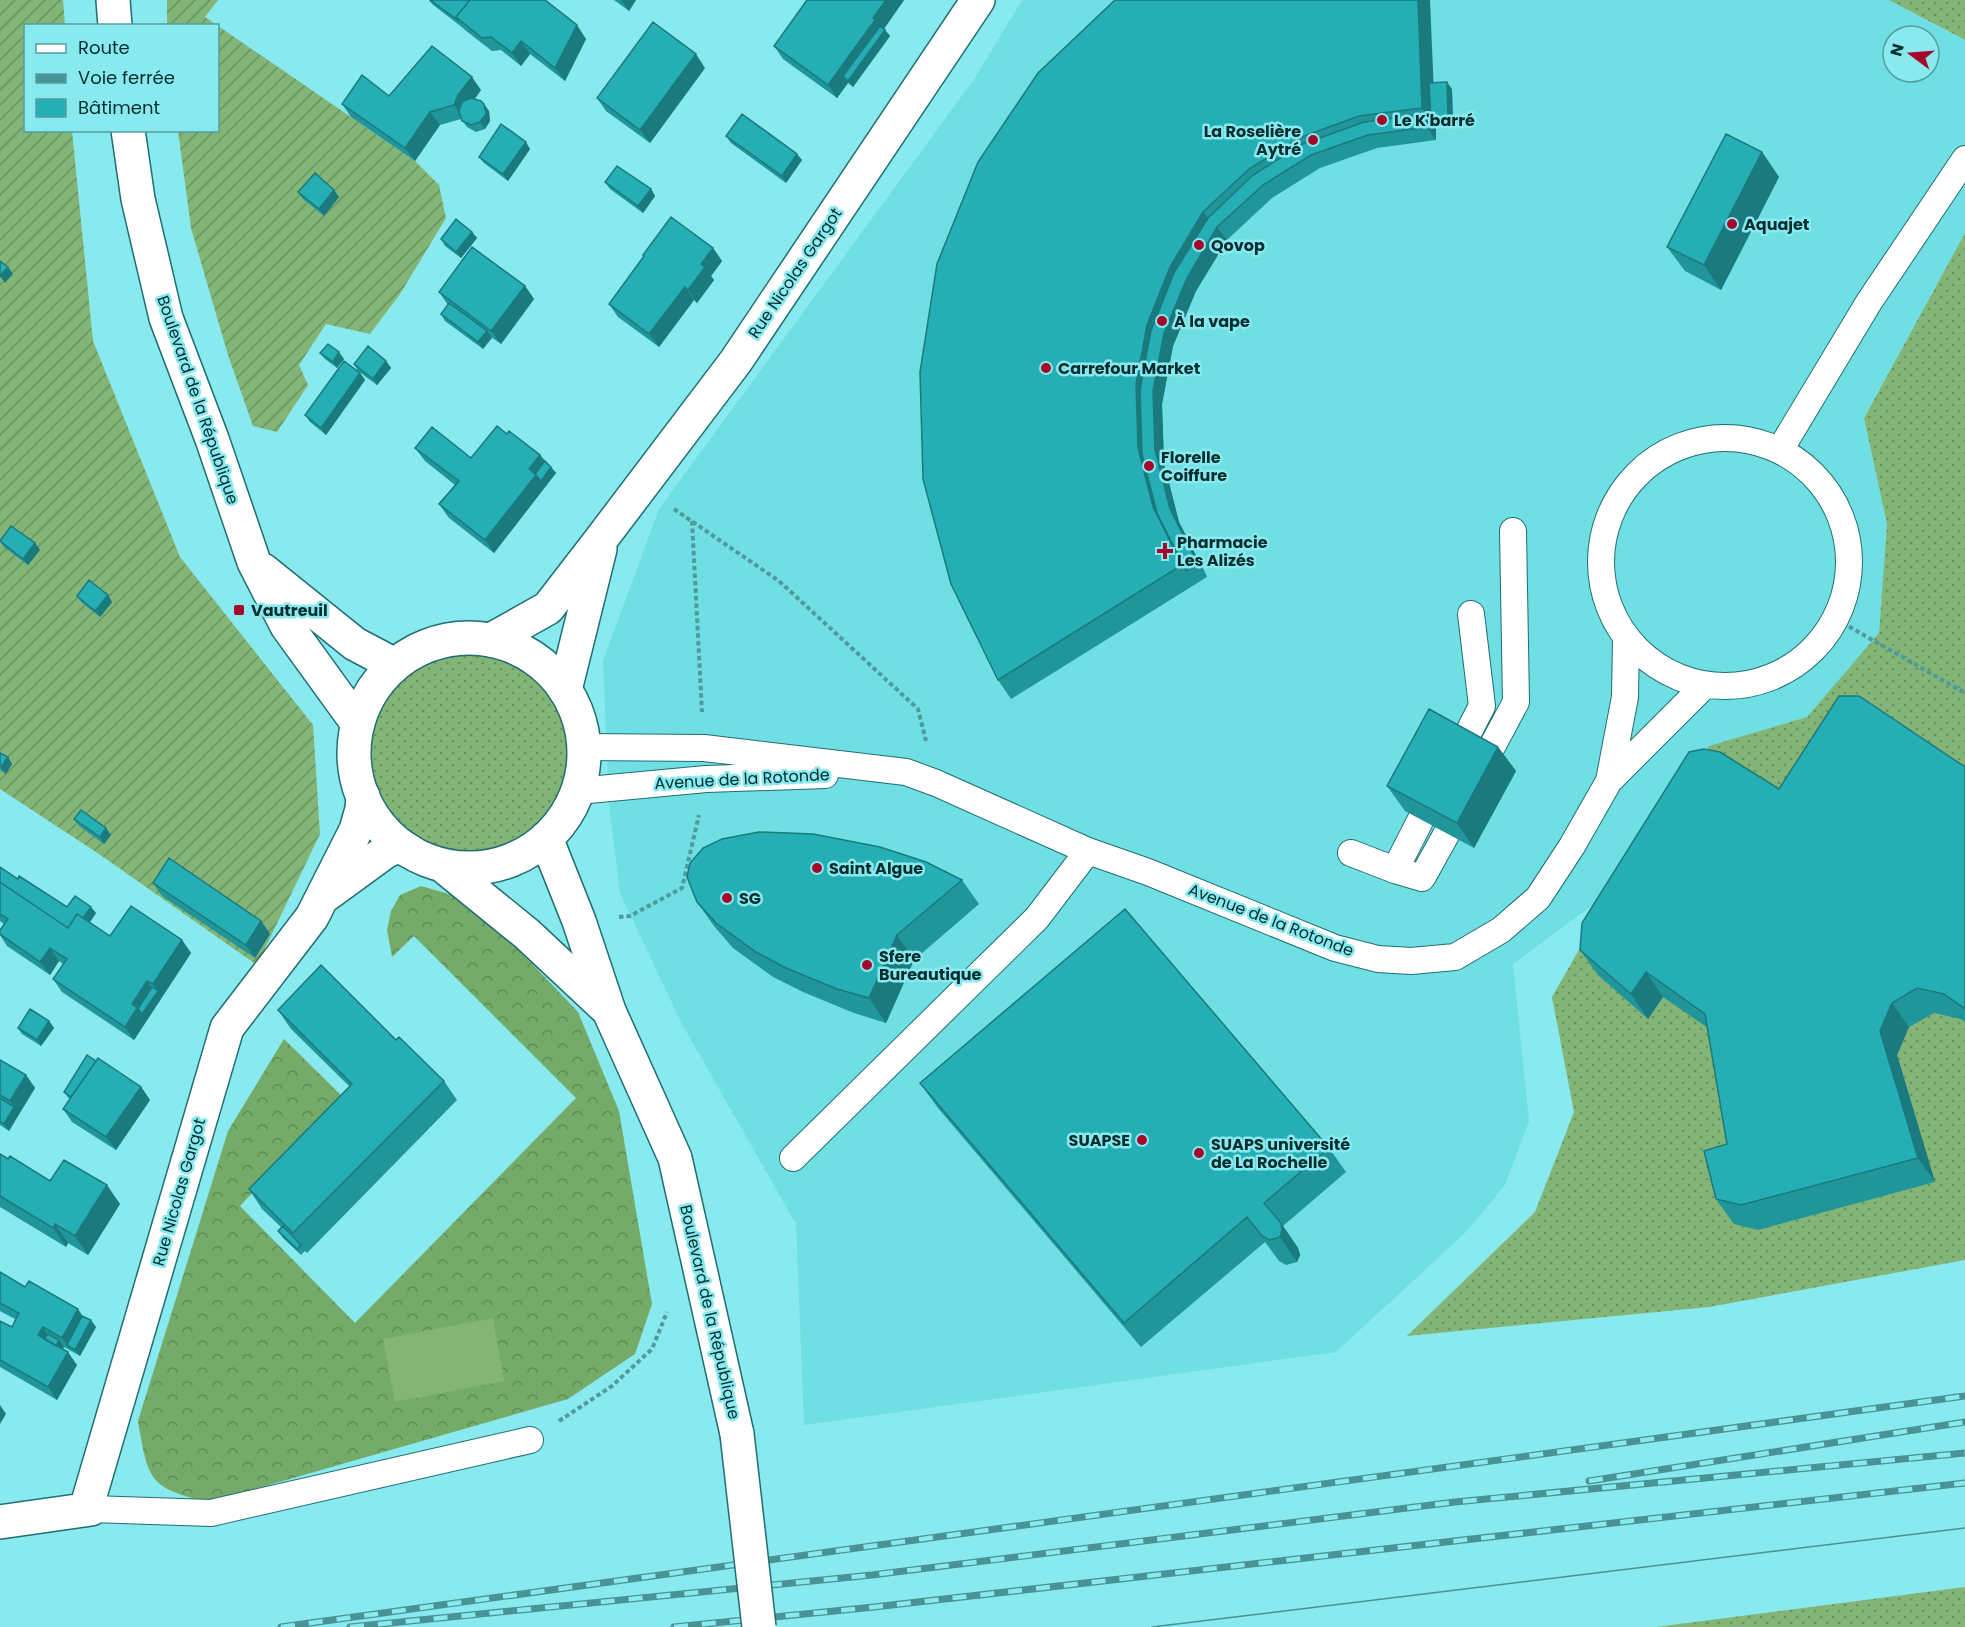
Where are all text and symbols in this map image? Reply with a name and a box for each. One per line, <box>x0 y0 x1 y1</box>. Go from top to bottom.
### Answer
legend <box>24 24 219 132</box>
north arrow <box>1881 24 1941 84</box>
text: Route <box>78 35 130 60</box>
text: N <box>1884 41 1910 59</box>
text: Voie ferrée <box>78 65 175 90</box>
text: Bâtiment <box>78 95 160 120</box>
place label: Le K'barré <box>1394 109 1475 132</box>
marker: Le K'barré <box>1375 113 1389 127</box>
place label: La Roselière Aytré <box>1204 120 1301 161</box>
marker: La Roselière Aytré <box>1306 133 1320 147</box>
street label: Rue Nicolas Gargot <box>743 203 847 343</box>
place label: Aquajet <box>1744 213 1809 236</box>
marker: Aquajet <box>1725 217 1739 231</box>
place label: Qovop <box>1211 234 1265 257</box>
marker: Qovop <box>1192 238 1206 252</box>
street label: Boulevard de la République <box>151 293 245 508</box>
place label: À la vape <box>1174 310 1250 333</box>
marker: À la vape <box>1155 314 1169 328</box>
place label: Carrefour Market <box>1058 357 1200 380</box>
marker: Carrefour Market <box>1039 361 1053 375</box>
place label: Florelle Coiffure <box>1161 446 1227 487</box>
marker: Florelle Coiffure <box>1142 459 1156 473</box>
place label: Pharmacie Les Alizés <box>1177 531 1268 572</box>
marker: Pharmacie Les Alizés <box>1158 544 1172 558</box>
place label: Vautreuil <box>251 599 328 622</box>
marker: Vautreuil <box>232 603 246 617</box>
street label: Avenue de la Rotonde <box>654 763 830 795</box>
place label: Saint Algue <box>829 857 923 880</box>
marker: Saint Algue <box>810 861 824 875</box>
street label: Avenue de la Rotonde <box>1185 878 1357 962</box>
place label: SG <box>739 887 761 910</box>
marker: SG <box>720 891 734 905</box>
place label: Sfere Bureautique <box>879 945 982 986</box>
marker: Sfere Bureautique <box>860 958 874 972</box>
street label: Rue Nicolas Gargot <box>147 1115 211 1269</box>
place label: SUAPSE <box>1069 1129 1130 1152</box>
marker: SUAPSE <box>1135 1133 1149 1147</box>
place label: SUAPS université de La Rochelle <box>1211 1133 1350 1174</box>
marker: SUAPS université de La Rochelle <box>1192 1146 1206 1160</box>
street label: Boulevard de la République <box>674 1203 746 1422</box>

